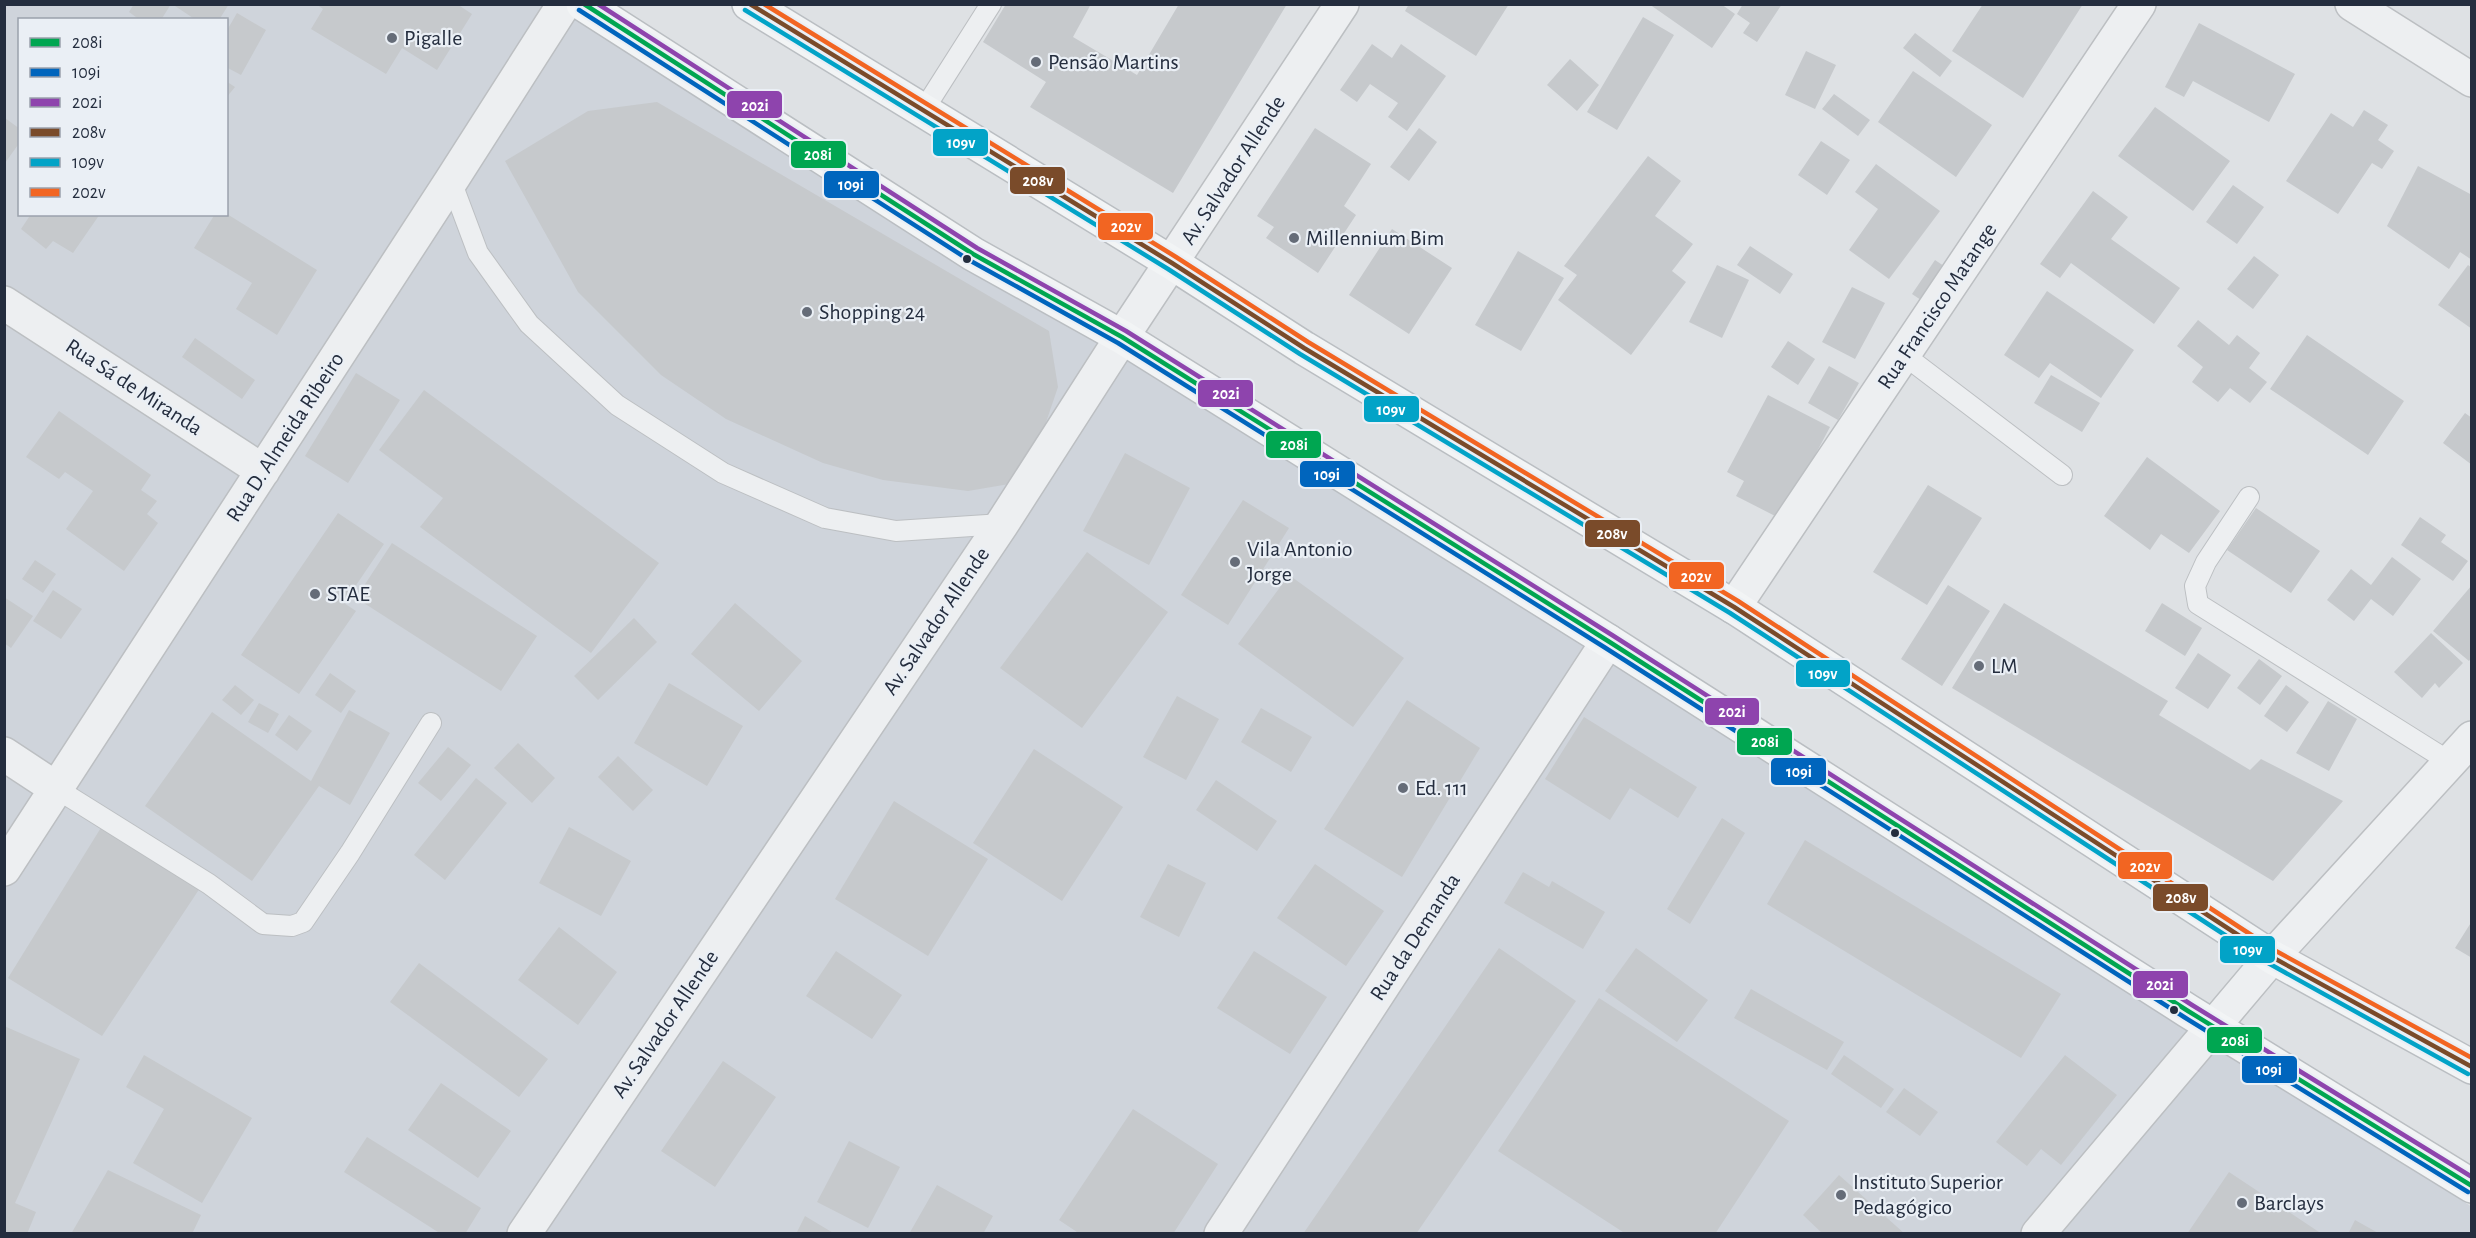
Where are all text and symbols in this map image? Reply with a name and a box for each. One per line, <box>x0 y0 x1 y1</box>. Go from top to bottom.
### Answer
legend <box>18 18 228 216</box>
place label: Pigalle <box>404 27 462 49</box>
marker: Pigalle <box>385 31 399 45</box>
text: 208i <box>72 34 103 52</box>
place label: Pensão Martins <box>1048 51 1179 73</box>
marker: Pensão Martins <box>1029 55 1043 69</box>
text: 109i <box>72 64 101 82</box>
line badge: 202i <box>726 90 783 119</box>
street label: Av. Salvador Allende <box>1177 92 1289 248</box>
text: 202i <box>72 94 102 112</box>
text: 202i <box>741 98 769 114</box>
text: 208v <box>72 124 106 142</box>
line badge: 109v <box>932 128 989 157</box>
text: 109v <box>947 135 976 151</box>
line badge: 208i <box>790 140 847 169</box>
text: 208i <box>804 147 832 163</box>
text: 109v <box>72 154 104 172</box>
line badge: 208v <box>1009 166 1066 195</box>
line badge: 109i <box>823 170 880 199</box>
text: 208v <box>1023 173 1054 189</box>
text: 109i <box>838 177 864 193</box>
text: 202v <box>72 184 106 202</box>
line badge: 202v <box>1097 212 1154 241</box>
text: 202v <box>1111 219 1142 235</box>
street label: Rua Francisco Matange <box>1873 219 2001 393</box>
place label: Millennium Bim <box>1306 227 1444 249</box>
marker: Millennium Bim <box>1287 231 1301 245</box>
unlabelled marker <box>961 253 973 265</box>
place label: Shopping 24 <box>819 301 925 323</box>
marker: Shopping 24 <box>800 305 814 319</box>
street label: Rua Sá de Miranda <box>62 335 206 439</box>
street label: Rua D. Almeida Ribeiro <box>222 348 348 526</box>
line badge: 202i <box>1197 379 1254 408</box>
text: 202i <box>1212 386 1240 402</box>
line badge: 109v <box>1363 395 1420 423</box>
text: 109v <box>1377 402 1406 418</box>
line badge: 208i <box>1265 430 1322 459</box>
text: 208i <box>1280 437 1308 453</box>
line badge: 109i <box>1299 460 1356 488</box>
text: 109i <box>1314 467 1340 483</box>
line badge: 208v <box>1584 519 1641 548</box>
text: 208v <box>1597 526 1628 542</box>
place label: Vila Antonio Jorge <box>1247 538 1353 585</box>
street label: Av. Salvador Allende <box>879 543 993 699</box>
marker: Vila Antonio Jorge <box>1228 555 1242 569</box>
line badge: 202v <box>1668 561 1725 590</box>
text: 202v <box>1681 569 1712 585</box>
place label: STAE <box>327 583 370 605</box>
marker: STAE <box>308 587 322 601</box>
place label: LM <box>1991 655 2018 677</box>
line badge: 109v <box>1795 659 1851 688</box>
marker: LM <box>1972 659 1986 673</box>
text: 109v <box>1809 666 1838 682</box>
line badge: 202i <box>1704 697 1760 726</box>
text: 202i <box>1718 704 1746 720</box>
line badge: 208i <box>1736 727 1793 756</box>
text: 208i <box>1751 734 1779 750</box>
line badge: 109i <box>1770 757 1827 786</box>
text: 109i <box>1786 764 1812 780</box>
place label: Ed. 111 <box>1415 777 1468 799</box>
marker: Ed. 111 <box>1396 781 1410 795</box>
unlabelled marker <box>1889 827 1901 839</box>
line badge: 202v <box>2117 851 2173 880</box>
text: 202v <box>2130 859 2161 875</box>
street label: Rua da Demanda <box>1366 869 1464 1005</box>
line badge: 208v <box>2152 883 2209 912</box>
text: 208v <box>2166 890 2197 906</box>
line badge: 109v <box>2219 935 2276 964</box>
text: 109v <box>2234 942 2263 958</box>
street label: Av. Salvador Allende <box>608 946 722 1102</box>
line badge: 202i <box>2132 970 2189 999</box>
text: 202i <box>2146 977 2174 993</box>
unlabelled marker <box>2168 1004 2180 1016</box>
line badge: 208i <box>2206 1026 2263 1054</box>
text: 208i <box>2221 1033 2249 1049</box>
line badge: 109i <box>2241 1055 2298 1084</box>
text: 109i <box>2256 1062 2282 1078</box>
place label: Instituto Superior Pedagógico <box>1853 1171 2003 1218</box>
marker: Instituto Superior Pedagógico <box>1834 1188 1848 1202</box>
place label: Barclays <box>2254 1192 2324 1214</box>
marker: Barclays <box>2235 1196 2249 1210</box>

